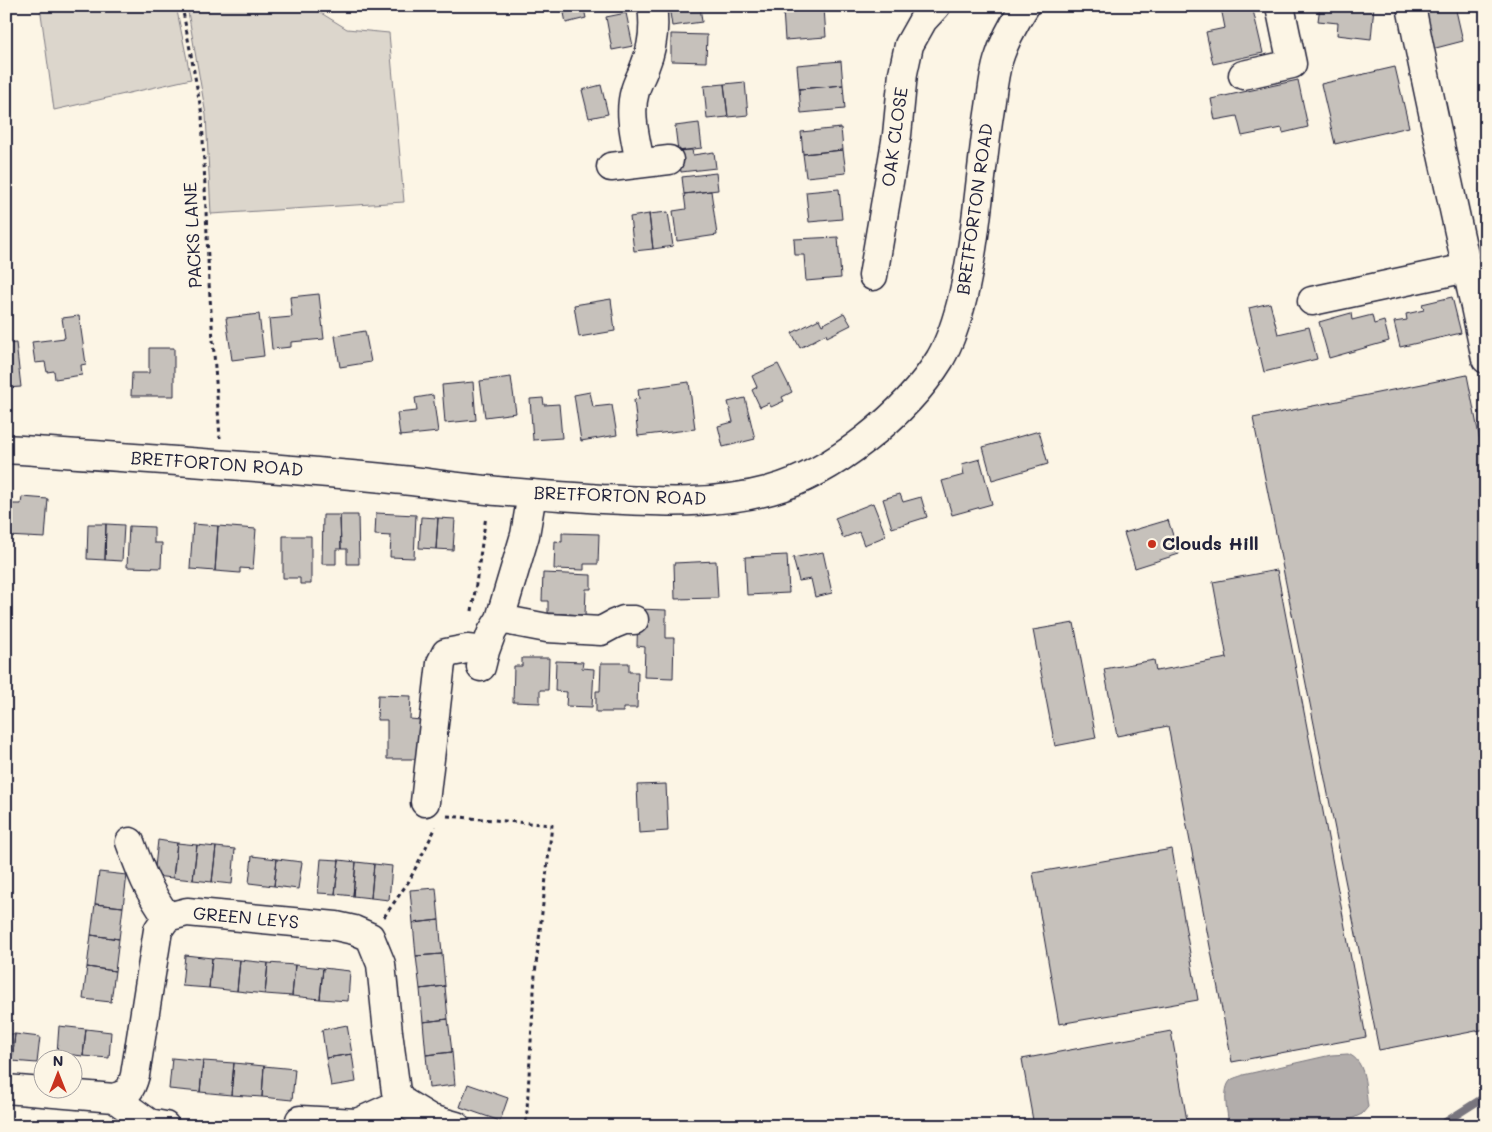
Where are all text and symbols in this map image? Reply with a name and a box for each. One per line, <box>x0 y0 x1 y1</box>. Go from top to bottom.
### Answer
street label: OAK CLOSE <box>875 85 913 188</box>
street label: BRETFORTON ROAD <box>950 122 998 296</box>
street label: PACKS LANE <box>177 181 207 289</box>
street label: BRETFORTON ROAD <box>130 445 304 481</box>
street label: BRETFORTON ROAD <box>533 480 707 510</box>
place label: Clouds Hill <box>1162 531 1259 555</box>
marker: Clouds Hill <box>1146 538 1158 550</box>
street label: GREEN LEYS <box>192 900 300 934</box>
north arrow <box>32 1050 82 1100</box>
text: N <box>53 1051 63 1070</box>

